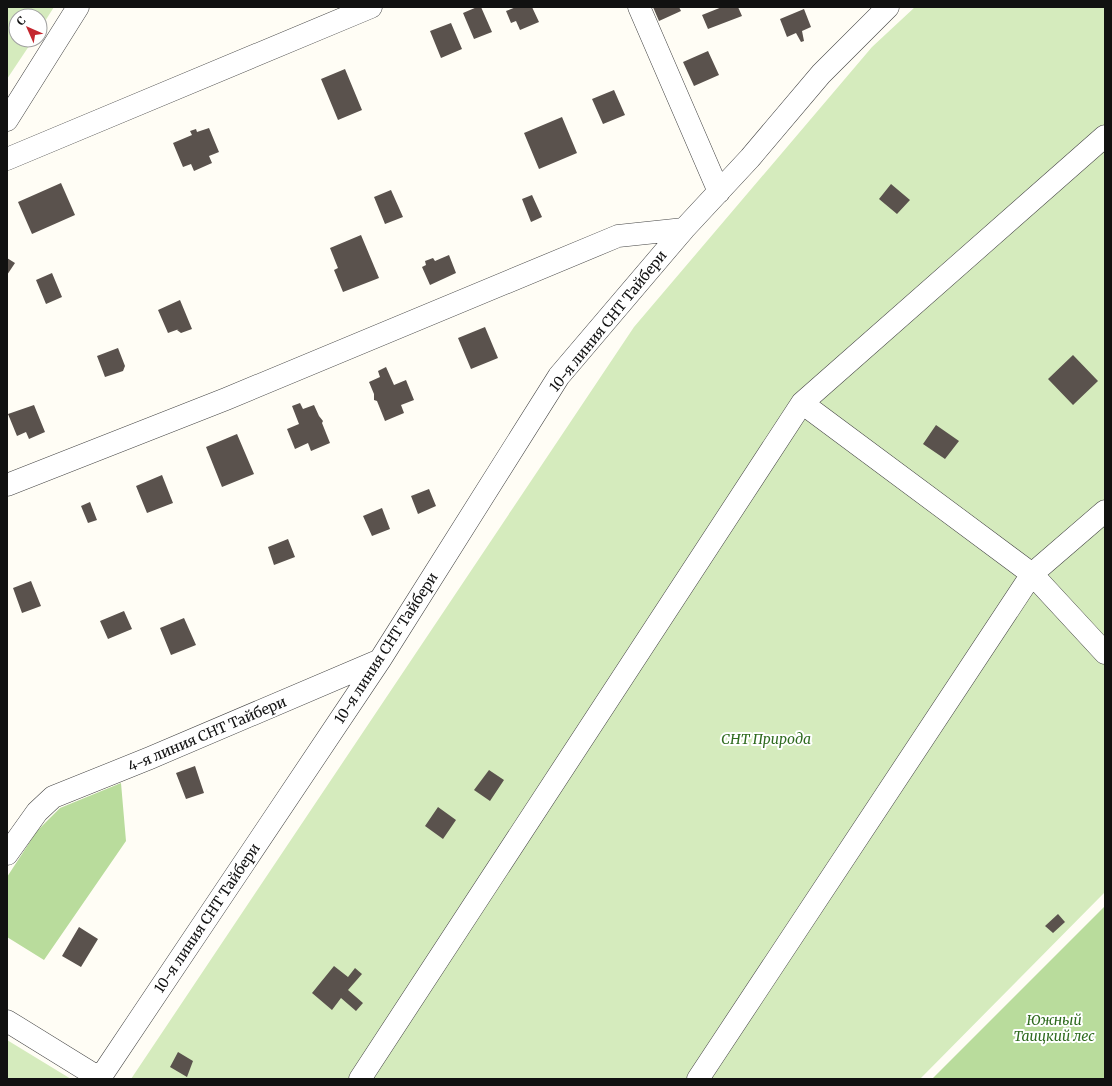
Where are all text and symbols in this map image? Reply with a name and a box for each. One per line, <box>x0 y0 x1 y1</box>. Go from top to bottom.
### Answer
north arrow <box>8 8 48 48</box>
text: С <box>13 13 28 28</box>
street label: 10-я линия СНТ Тайбери <box>545 246 671 395</box>
street label: 10-я линия СНТ Тайбери <box>330 569 442 727</box>
street label: 4-я линия СНТ Тайбери <box>125 692 289 776</box>
park label: СНТ Природа <box>721 730 811 748</box>
street label: 10-я линия СНТ Тайбери <box>150 840 264 996</box>
park label: Южный Таицкий лес <box>1013 1011 1095 1045</box>

